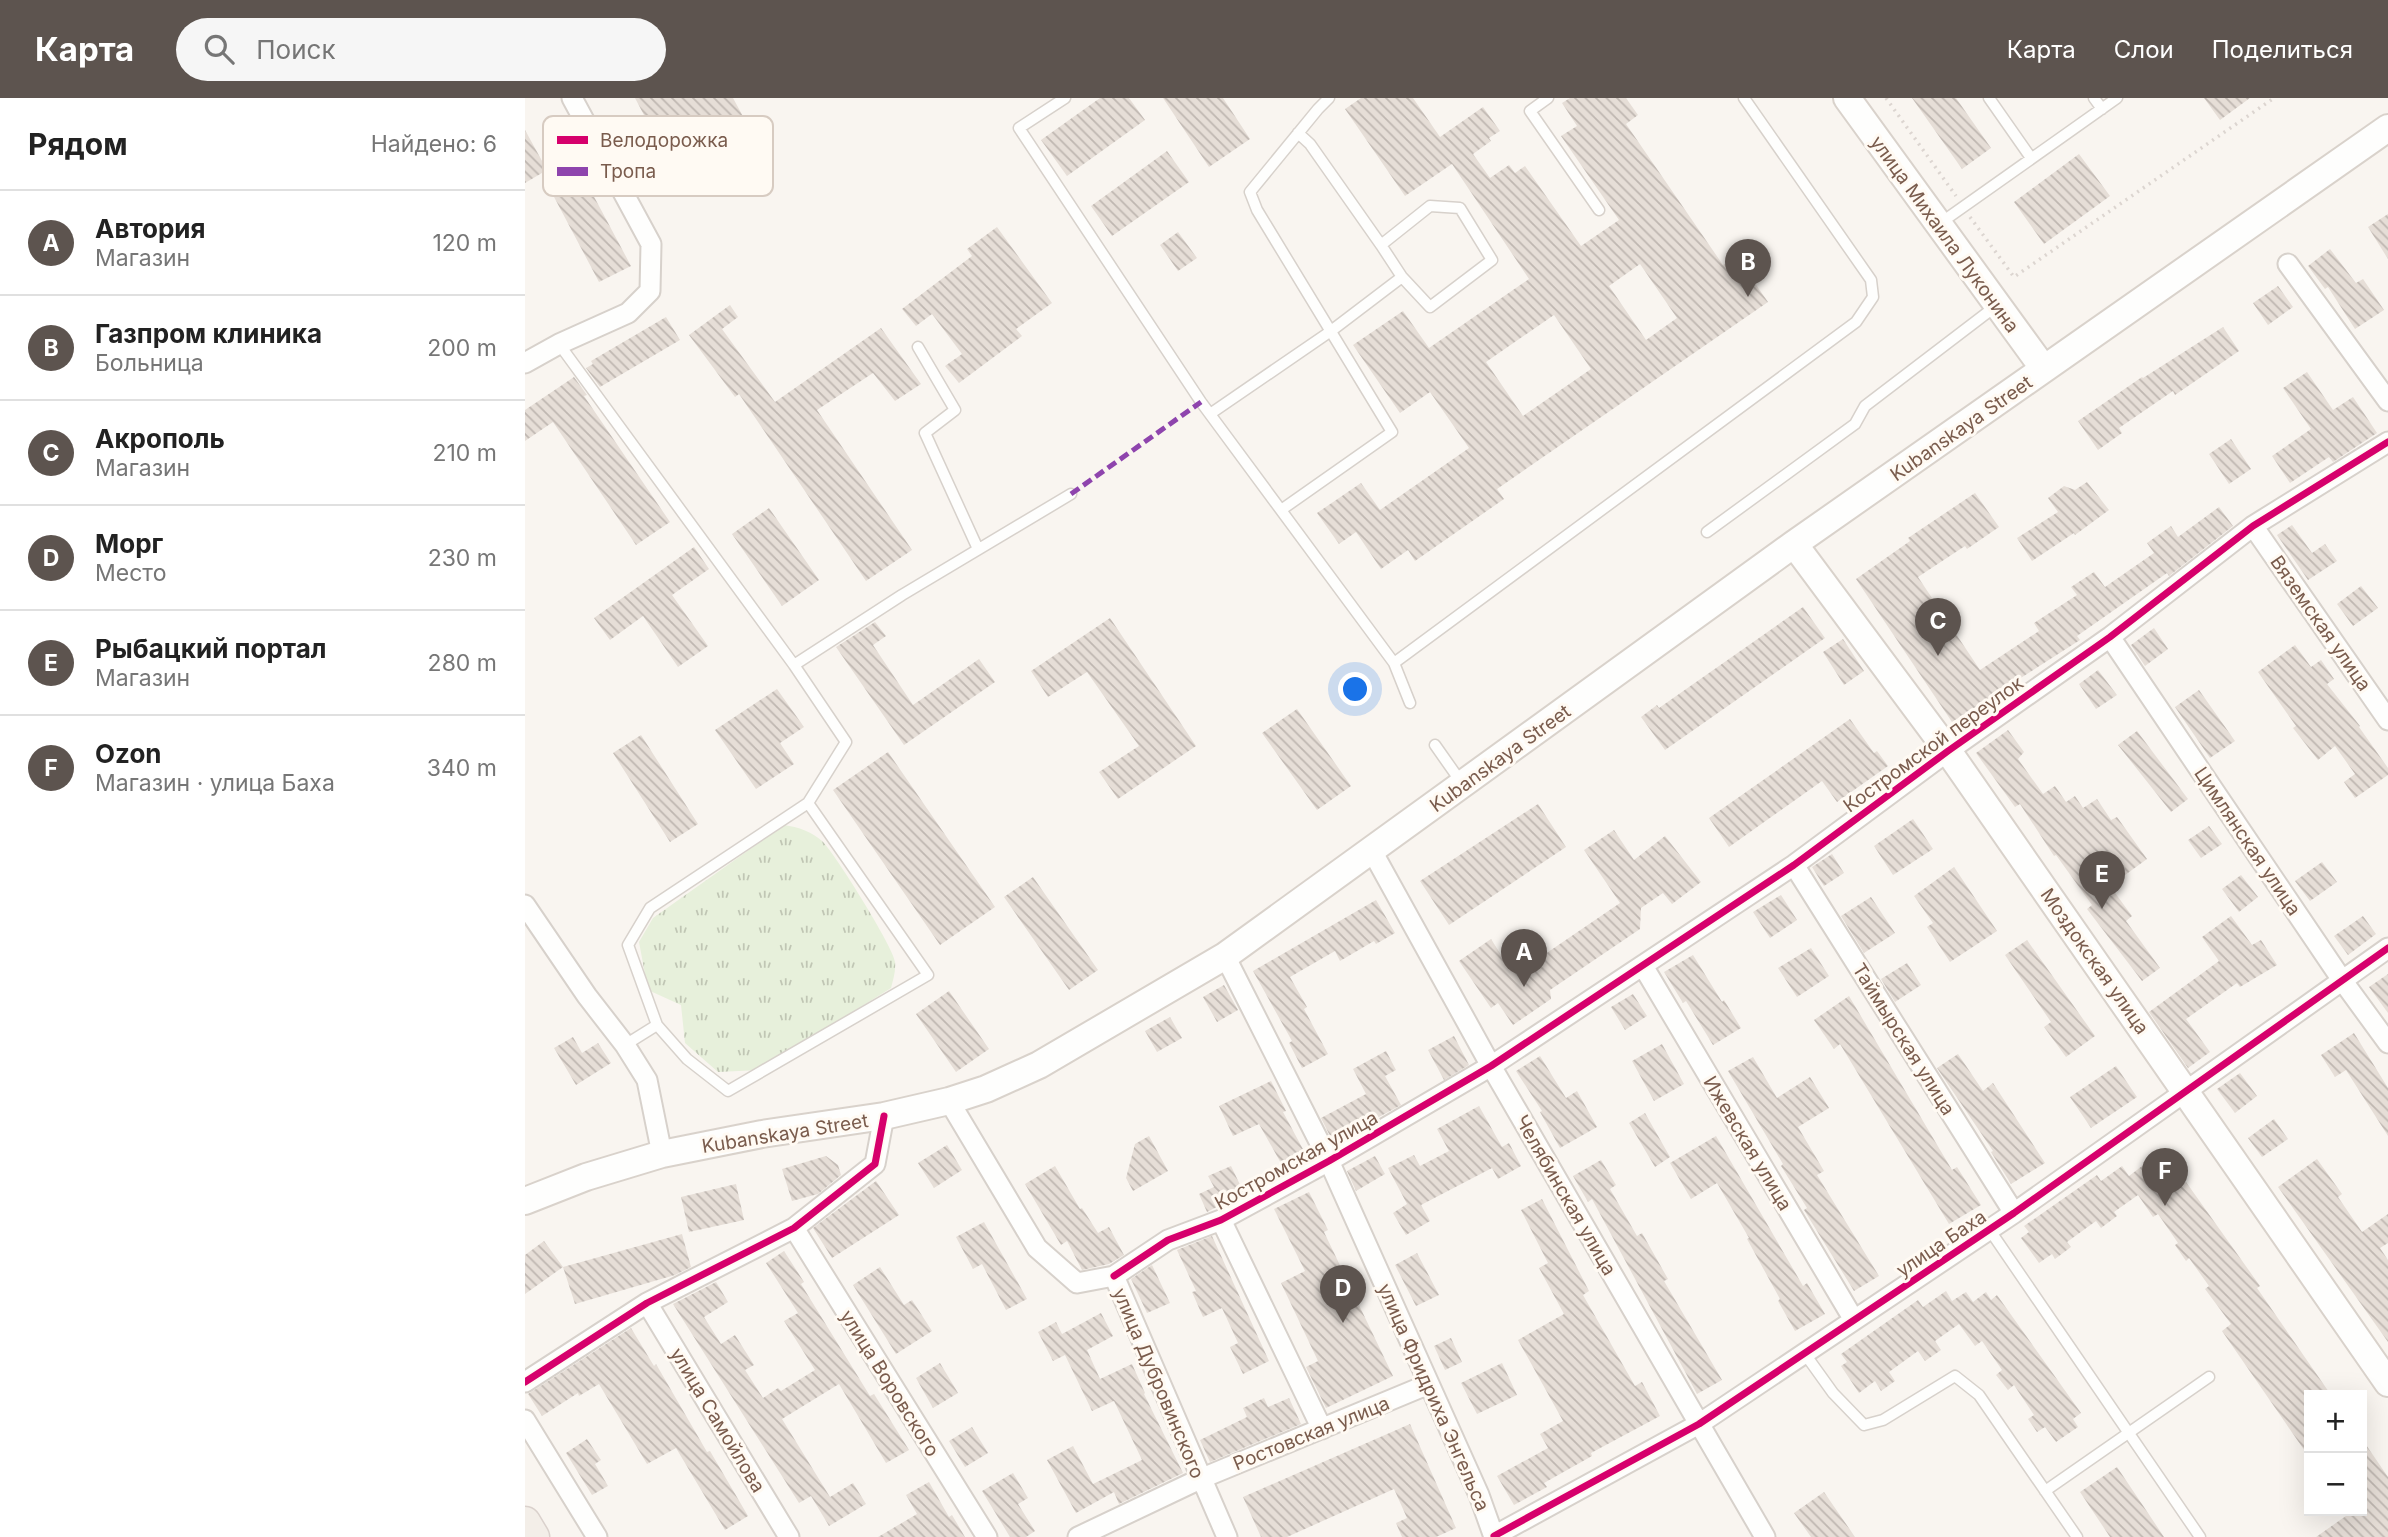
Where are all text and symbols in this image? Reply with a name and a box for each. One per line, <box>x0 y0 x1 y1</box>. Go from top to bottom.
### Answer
search box <box>176 18 666 81</box>
text: Карта <box>35 29 134 69</box>
icon: search <box>200 30 238 68</box>
text: Поиск <box>256 34 335 65</box>
text: Карта <box>2007 35 2076 64</box>
text: Слои <box>2114 35 2174 64</box>
text: Поделиться <box>2212 35 2353 64</box>
legend <box>543 116 773 196</box>
text: Рядом <box>28 126 128 162</box>
text: Велодорожка <box>600 129 728 152</box>
text: Найдено: 6 <box>371 130 497 158</box>
street label: улица Михаила Луконина <box>1865 131 2024 337</box>
text: Тропа <box>600 160 656 183</box>
text: Автория <box>95 213 206 244</box>
text: A <box>42 229 60 257</box>
text: 120 m <box>432 229 497 257</box>
pin: B <box>1725 239 1771 297</box>
text: Магазин <box>95 244 190 272</box>
text: Газпром клиника <box>95 318 322 349</box>
text: B <box>43 334 59 362</box>
text: 200 m <box>427 334 497 362</box>
text: Больница <box>95 349 204 377</box>
street label: Kubanskaya Street <box>1886 371 2037 486</box>
text: Акрополь <box>95 423 225 454</box>
text: C <box>42 439 60 467</box>
text: 210 m <box>432 439 497 467</box>
text: Магазин <box>95 454 190 482</box>
text: Морг <box>95 528 163 559</box>
text: D <box>43 544 59 572</box>
text: 230 m <box>428 544 497 572</box>
street label: Вяземская улица <box>2265 551 2376 695</box>
text: Место <box>95 559 166 587</box>
pin: C <box>1915 598 1961 656</box>
text: Рыбацкий портал <box>95 633 327 664</box>
text: E <box>44 649 58 677</box>
text: 280 m <box>428 649 497 677</box>
text: Магазин <box>95 664 190 692</box>
street label: Костромской переулок <box>1839 671 2028 817</box>
your location <box>1338 672 1372 706</box>
street label: Kubanskaya Street <box>1426 700 1575 817</box>
text: Ozon <box>95 738 162 769</box>
text: F <box>44 754 58 782</box>
text: 340 m <box>427 754 497 782</box>
street label: Цимлянская улица <box>2189 763 2306 920</box>
text: Магазин · улица Баха <box>95 769 335 797</box>
pin: E <box>2079 851 2125 909</box>
street label: Моздокская улица <box>2036 884 2154 1039</box>
pin: A <box>1501 929 1547 987</box>
street label: Таймырская улица <box>1848 959 1960 1119</box>
street label: Ижевская улица <box>1698 1072 1797 1215</box>
street label: Костромская улица <box>1211 1106 1382 1215</box>
street label: Kubanskaya Street <box>700 1109 870 1158</box>
street label: Челябинская улица <box>1510 1111 1621 1279</box>
pin: F <box>2142 1148 2188 1206</box>
street label: улица Баха <box>1892 1205 1991 1282</box>
pin: D <box>1320 1265 1366 1323</box>
street label: улица Фридриха Энгельса <box>1373 1280 1494 1514</box>
street label: улица Дубровинского <box>1108 1285 1209 1482</box>
street label: улица Воровского <box>835 1306 944 1461</box>
street label: улица Самойлова <box>665 1344 770 1497</box>
map controls <box>2304 1390 2367 1516</box>
button: + <box>2304 1390 2367 1453</box>
street label: Ростовская улица <box>1230 1392 1393 1475</box>
button: − <box>2304 1453 2367 1516</box>

